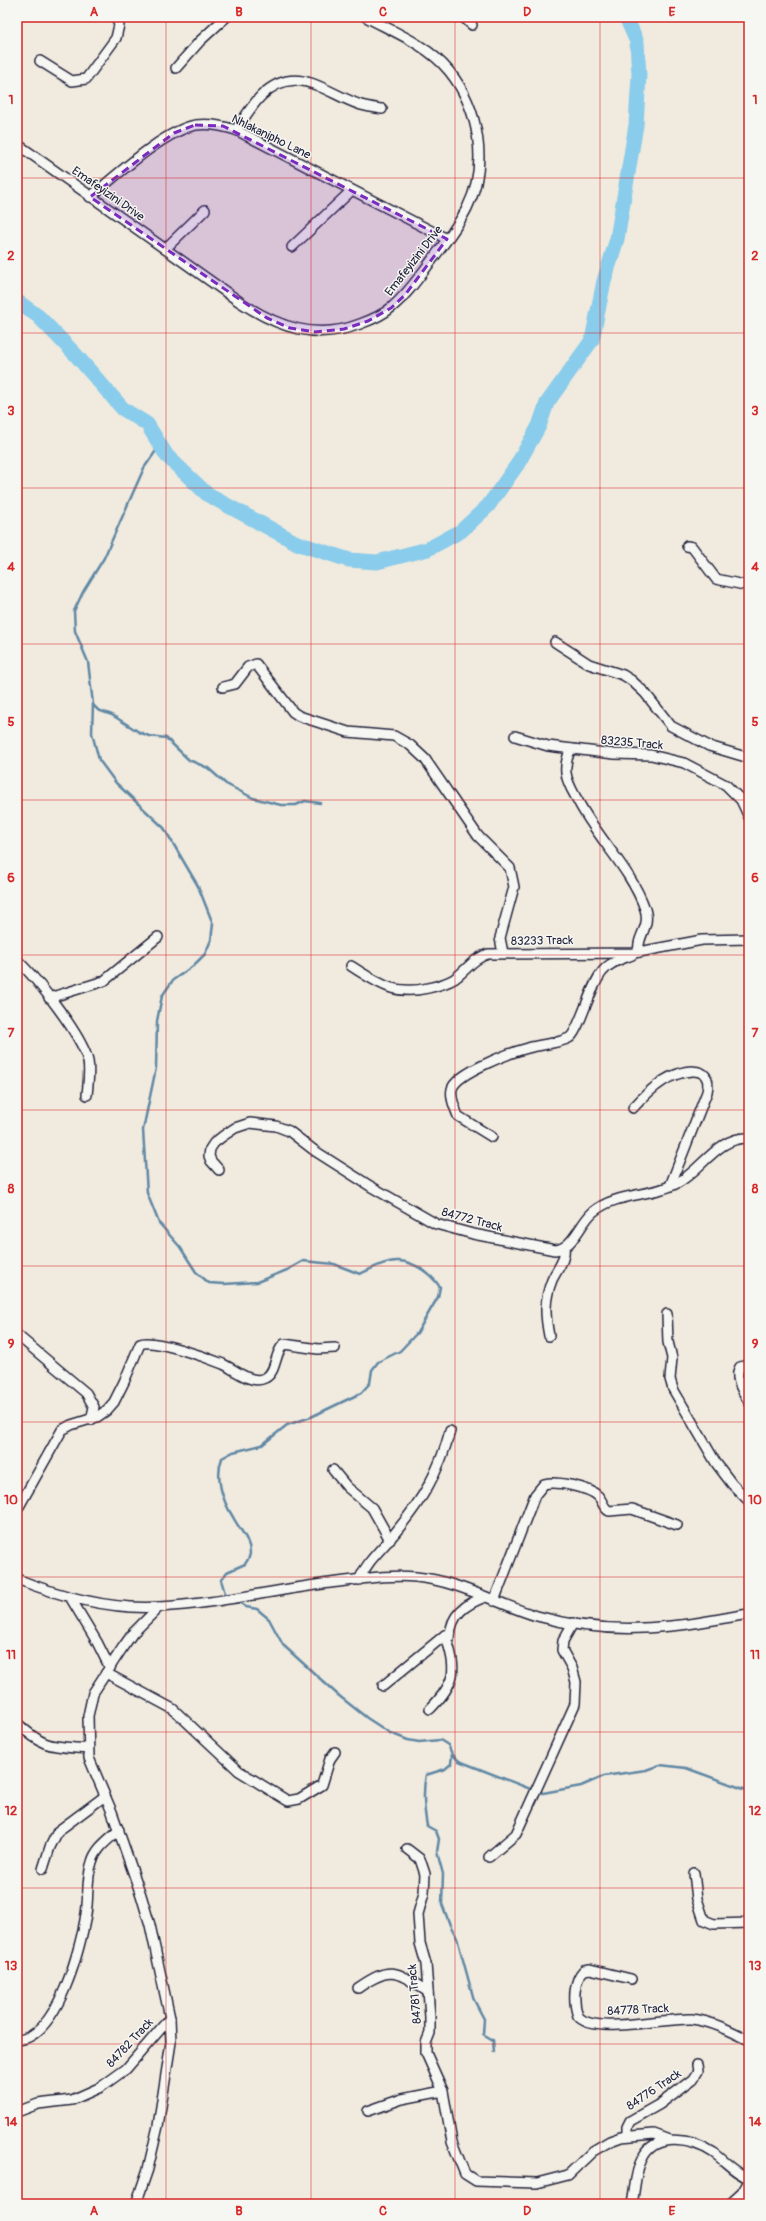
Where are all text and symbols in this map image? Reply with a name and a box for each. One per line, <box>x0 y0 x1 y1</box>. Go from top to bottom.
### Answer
text: A <box>90 4 99 20</box>
text: B <box>235 4 243 20</box>
text: C <box>379 4 387 20</box>
text: D <box>523 4 531 20</box>
text: E <box>669 4 676 20</box>
text: 1 <box>8 92 14 108</box>
text: 1 <box>752 92 758 108</box>
street label: Nhlakanipho Lane <box>229 111 313 163</box>
street label: Emafeyizini Drive <box>69 163 147 225</box>
street label: Emafeyizini Drive <box>382 223 446 299</box>
text: 2 <box>7 248 15 264</box>
text: 2 <box>751 248 759 264</box>
text: 3 <box>7 403 15 419</box>
text: 3 <box>751 403 759 419</box>
text: 4 <box>7 559 15 575</box>
text: 4 <box>751 559 759 575</box>
text: 5 <box>7 714 15 730</box>
text: 5 <box>751 714 759 730</box>
street label: 83235 Track <box>600 733 664 753</box>
text: 6 <box>7 870 15 886</box>
text: 6 <box>751 870 759 886</box>
street label: 83233 Track <box>511 933 573 949</box>
text: 7 <box>8 1025 15 1041</box>
text: 7 <box>752 1025 759 1041</box>
text: 8 <box>8 1181 15 1197</box>
text: 8 <box>752 1181 759 1197</box>
street label: 84772 Track <box>440 1205 504 1235</box>
text: 9 <box>8 1336 15 1352</box>
text: 9 <box>752 1336 759 1352</box>
text: 10 <box>4 1492 18 1508</box>
text: 10 <box>748 1492 762 1508</box>
text: 11 <box>6 1647 16 1663</box>
text: 11 <box>750 1647 760 1663</box>
text: 12 <box>5 1803 17 1819</box>
text: 12 <box>749 1803 761 1819</box>
text: 13 <box>5 1958 17 1974</box>
text: 13 <box>749 1958 761 1974</box>
street label: 84781 Track <box>405 1963 425 2025</box>
street label: 84778 Track <box>607 2001 669 2019</box>
street label: 84782 Track <box>103 2015 157 2071</box>
street label: 84776 Track <box>624 2066 684 2114</box>
text: 14 <box>5 2114 18 2130</box>
text: 14 <box>749 2114 762 2130</box>
text: A <box>90 2203 99 2219</box>
text: B <box>235 2203 243 2219</box>
text: C <box>379 2203 387 2219</box>
text: D <box>523 2203 531 2219</box>
text: E <box>669 2203 676 2219</box>

